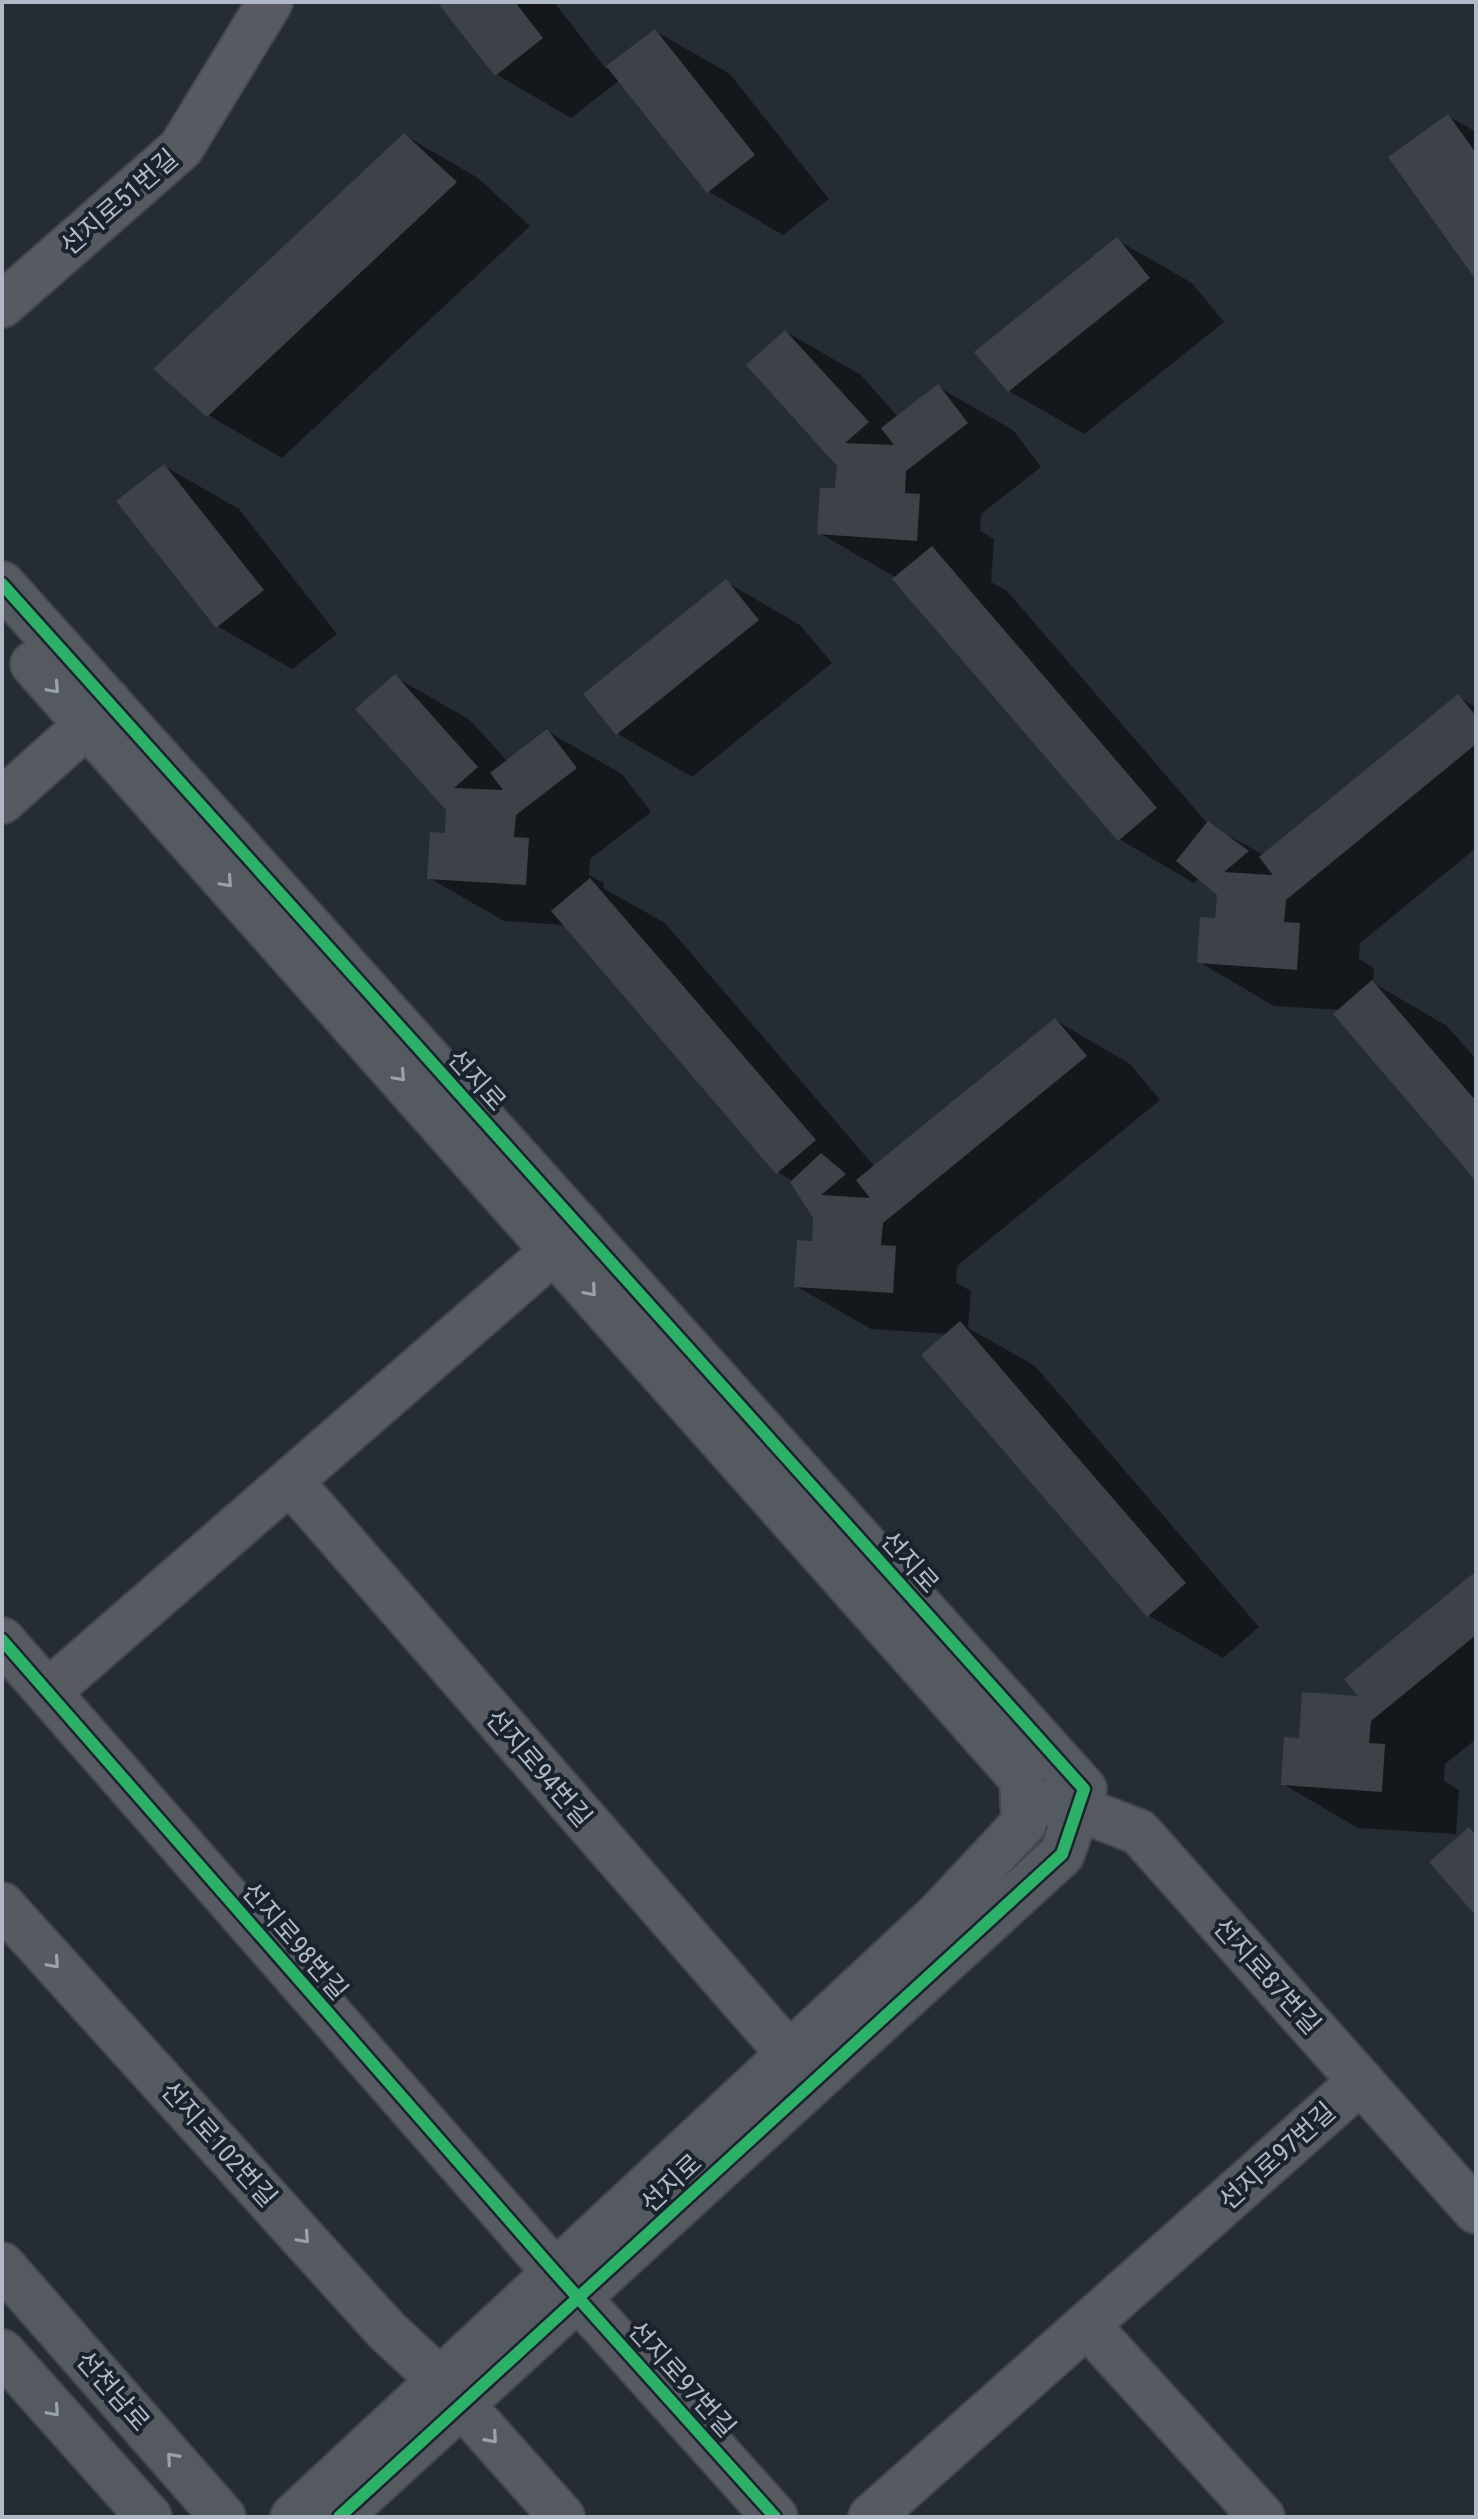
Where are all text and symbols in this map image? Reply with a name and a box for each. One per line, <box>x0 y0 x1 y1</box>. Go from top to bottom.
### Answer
street label: 선지로51번길 <box>54 143 184 261</box>
one-way arrow <box>44 678 59 693</box>
one-way arrow <box>217 872 232 887</box>
street label: 선지로 <box>442 1043 512 1117</box>
one-way arrow <box>391 1067 405 1081</box>
one-way arrow <box>581 1282 596 1297</box>
street label: 선지로 <box>875 1525 945 1599</box>
street label: 선지로94번길 <box>480 1703 598 1833</box>
street label: 선지로98번길 <box>236 1876 354 2006</box>
street label: 선지로87번길 <box>1207 1912 1327 2040</box>
one-way arrow <box>45 1953 59 1968</box>
street label: 선지로102번길 <box>155 2075 283 2213</box>
street label: 선지로97번길 <box>1213 2096 1341 2216</box>
street label: 선지로 <box>635 2148 707 2218</box>
one-way arrow <box>294 2229 309 2244</box>
street label: 선지로97번길 <box>622 2315 742 2443</box>
street label: 선천남로 <box>70 2345 156 2437</box>
one-way arrow <box>44 2401 59 2416</box>
one-way arrow <box>482 2428 497 2443</box>
one-way arrow <box>167 2453 182 2468</box>

